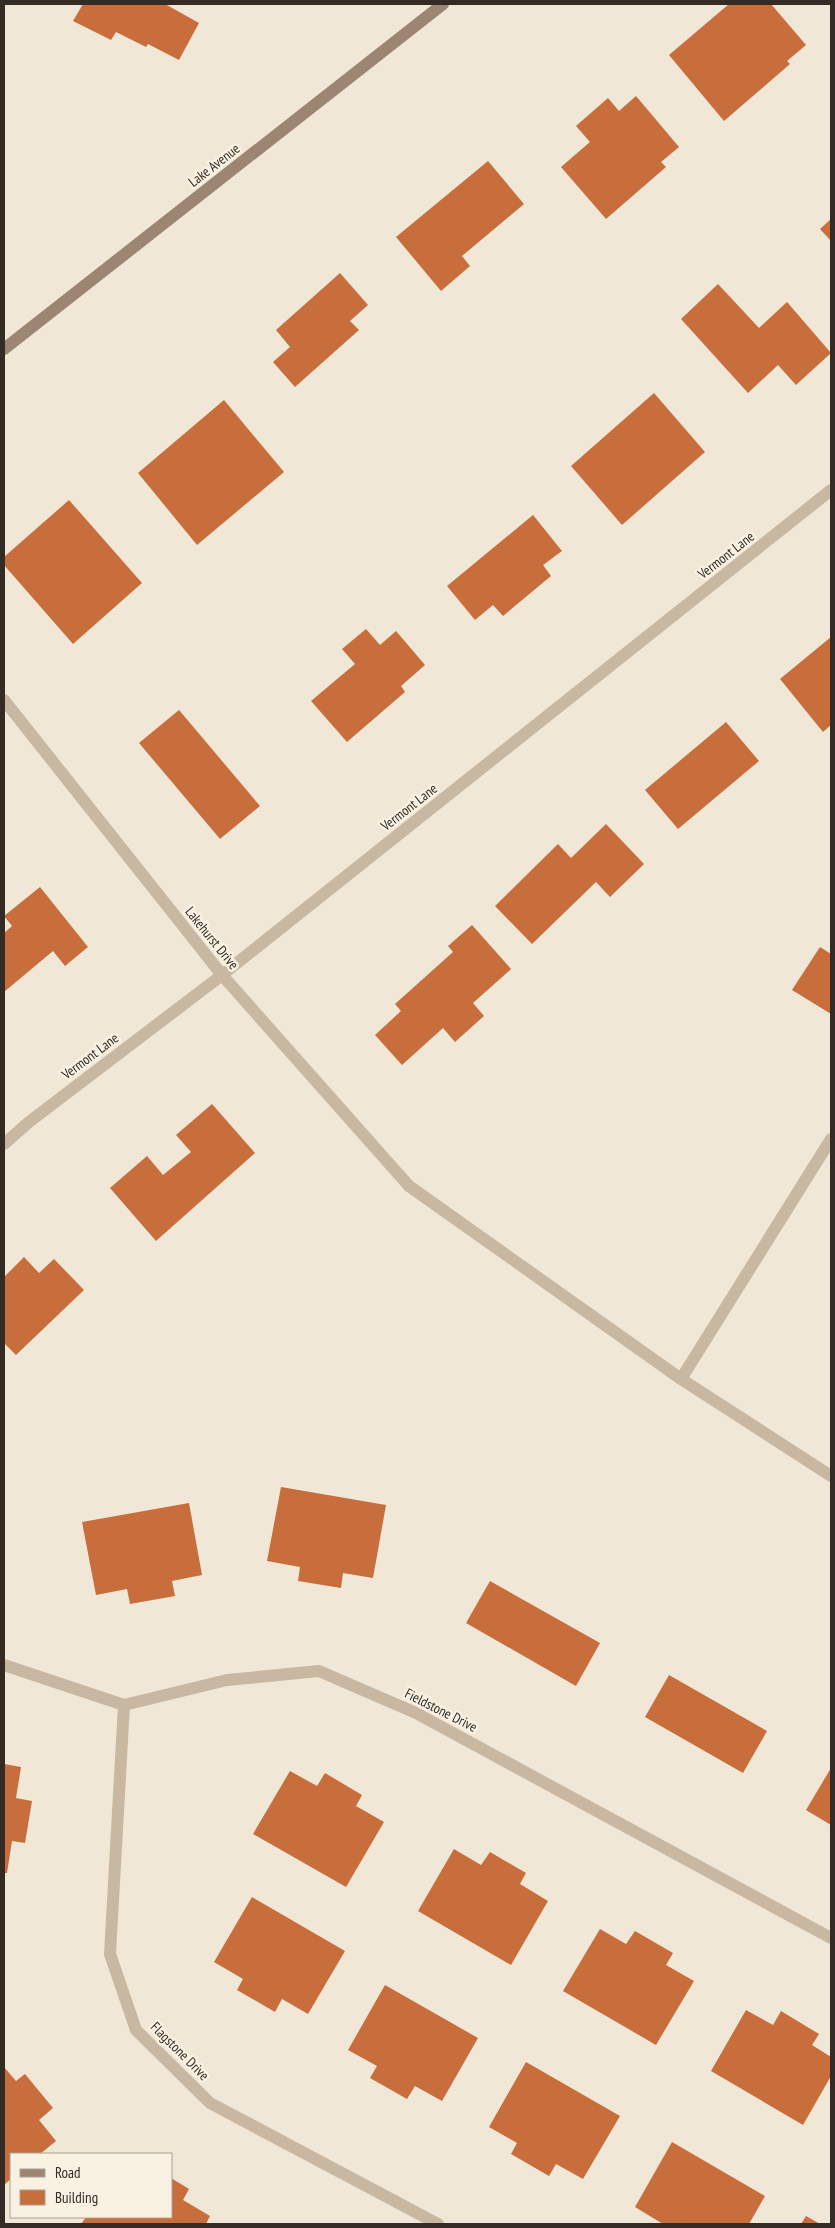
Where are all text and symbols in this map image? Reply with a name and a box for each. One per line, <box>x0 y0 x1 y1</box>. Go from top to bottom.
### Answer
street label: Lake Avenue <box>185 139 243 191</box>
street label: Vermont Lane <box>693 527 758 583</box>
street label: Vermont Lane <box>376 779 441 835</box>
street label: Lakehurst Drive <box>181 903 243 973</box>
street label: Vermont Lane <box>57 1029 122 1084</box>
street label: Fieldstone Drive <box>402 1684 480 1736</box>
street label: Flagstone Drive <box>147 2018 213 2084</box>
legend <box>10 2153 172 2218</box>
text: Road <box>55 2163 81 2182</box>
text: Building <box>55 2188 98 2207</box>

